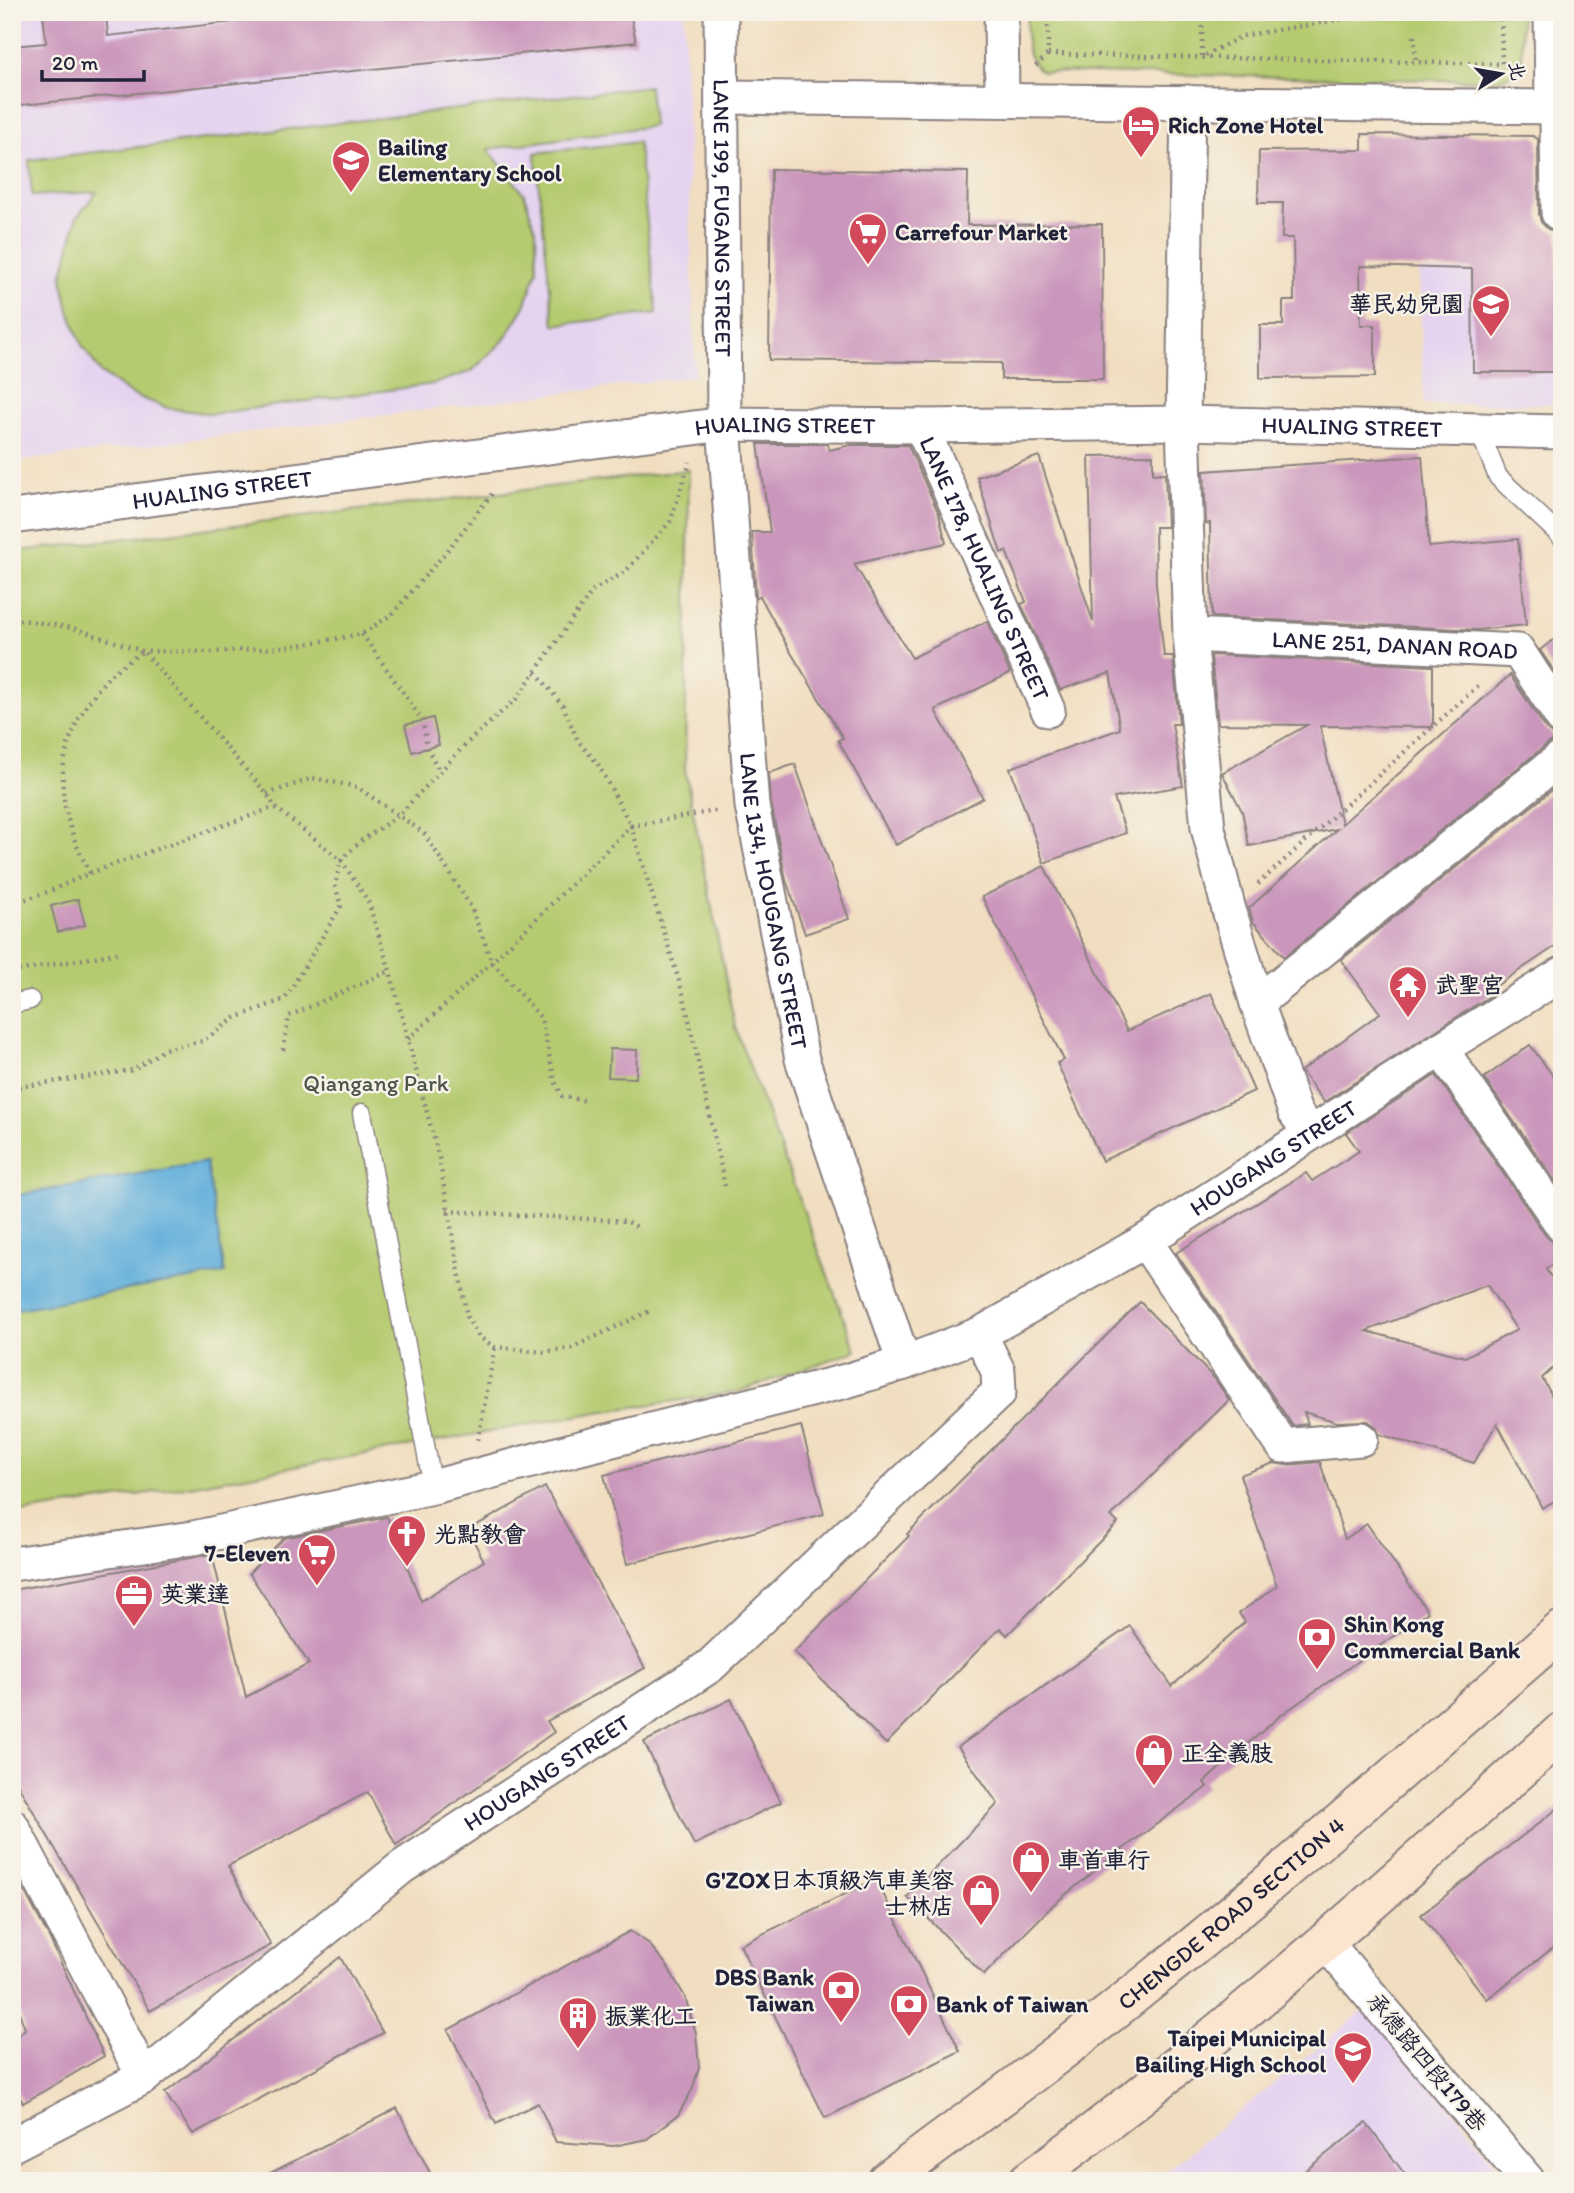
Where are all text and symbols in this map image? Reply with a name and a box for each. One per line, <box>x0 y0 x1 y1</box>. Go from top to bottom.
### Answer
scale bar <box>42 38 144 82</box>
north arrow <box>1466 38 1536 108</box>
text: 20 m <box>52 50 99 75</box>
text: 北 <box>1504 59 1530 82</box>
street label: LANE 199, FUGANG STREET <box>707 79 738 357</box>
hotel icon: Rich Zone Hotel <box>1120 104 1162 159</box>
place label: Rich Zone Hotel <box>1168 111 1324 139</box>
place label: Bailing Elementary School <box>378 133 562 187</box>
school or university icon: Bailing Elementary School <box>330 139 372 194</box>
supermarket icon: Carrefour Market <box>847 211 889 266</box>
place label: Carrefour Market <box>895 218 1068 246</box>
school or university icon: 華民幼兒園 <box>1470 283 1512 338</box>
place label: 華民幼兒園 <box>1349 290 1464 318</box>
street label: HUALING STREET <box>693 410 876 442</box>
street label: HUALING STREET <box>1261 411 1443 443</box>
street label: LANE 178, HUALING STREET <box>913 432 1056 705</box>
street label: HUALING STREET <box>131 464 314 515</box>
street label: LANE 251, DANAN ROAD <box>1271 625 1518 665</box>
street label: LANE 134, HOUGANG STREET <box>734 752 814 1052</box>
temple icon: 武聖宮 <box>1387 964 1429 1019</box>
place label: 武聖宮 <box>1435 971 1504 999</box>
park label: Qiangang Park <box>303 1069 449 1097</box>
street label: HOUGANG STREET <box>1185 1093 1362 1222</box>
church icon: 光點教會 <box>386 1513 428 1568</box>
place label: 光點教會 <box>434 1520 526 1548</box>
supermarket icon: 7-Eleven <box>296 1532 338 1587</box>
place label: 7-Eleven <box>204 1539 291 1567</box>
office icon: 英業達 <box>113 1573 155 1628</box>
place label: 英業達 <box>161 1580 230 1608</box>
place label: Shin Kong Commercial Bank <box>1344 1610 1521 1664</box>
bank icon: Shin Kong Commercial Bank <box>1296 1616 1338 1671</box>
street label: HOUGANG STREET <box>458 1708 635 1837</box>
shop icon: 正全義肢 <box>1133 1732 1175 1787</box>
place label: 正全義肢 <box>1181 1739 1273 1767</box>
street label: CHENGDE ROAD SECTION 4 <box>1112 1811 1350 2016</box>
shop icon: 車首車行 <box>1010 1839 1052 1894</box>
place label: 車首車行 <box>1058 1846 1150 1874</box>
place label: G'ZOX日本頂級汽車美容 士林店 <box>705 1866 954 1920</box>
shop icon: G'ZOX日本頂級汽車美容 士林店 <box>960 1872 1002 1927</box>
place label: DBS Bank Taiwan <box>715 1963 815 2017</box>
bank icon: DBS Bank Taiwan <box>820 1969 862 2024</box>
bank icon: Bank of Taiwan <box>888 1983 930 2038</box>
street label: 承德路四段179巷 <box>1361 1987 1494 2138</box>
place label: Bank of Taiwan <box>936 1990 1089 2018</box>
building icon: 振業化工 <box>557 1995 599 2050</box>
place label: 振業化工 <box>605 2002 697 2030</box>
place label: Taipei Municipal Bailing High School <box>1135 2024 1326 2078</box>
school or university icon: Taipei Municipal Bailing High School <box>1332 2030 1374 2085</box>

